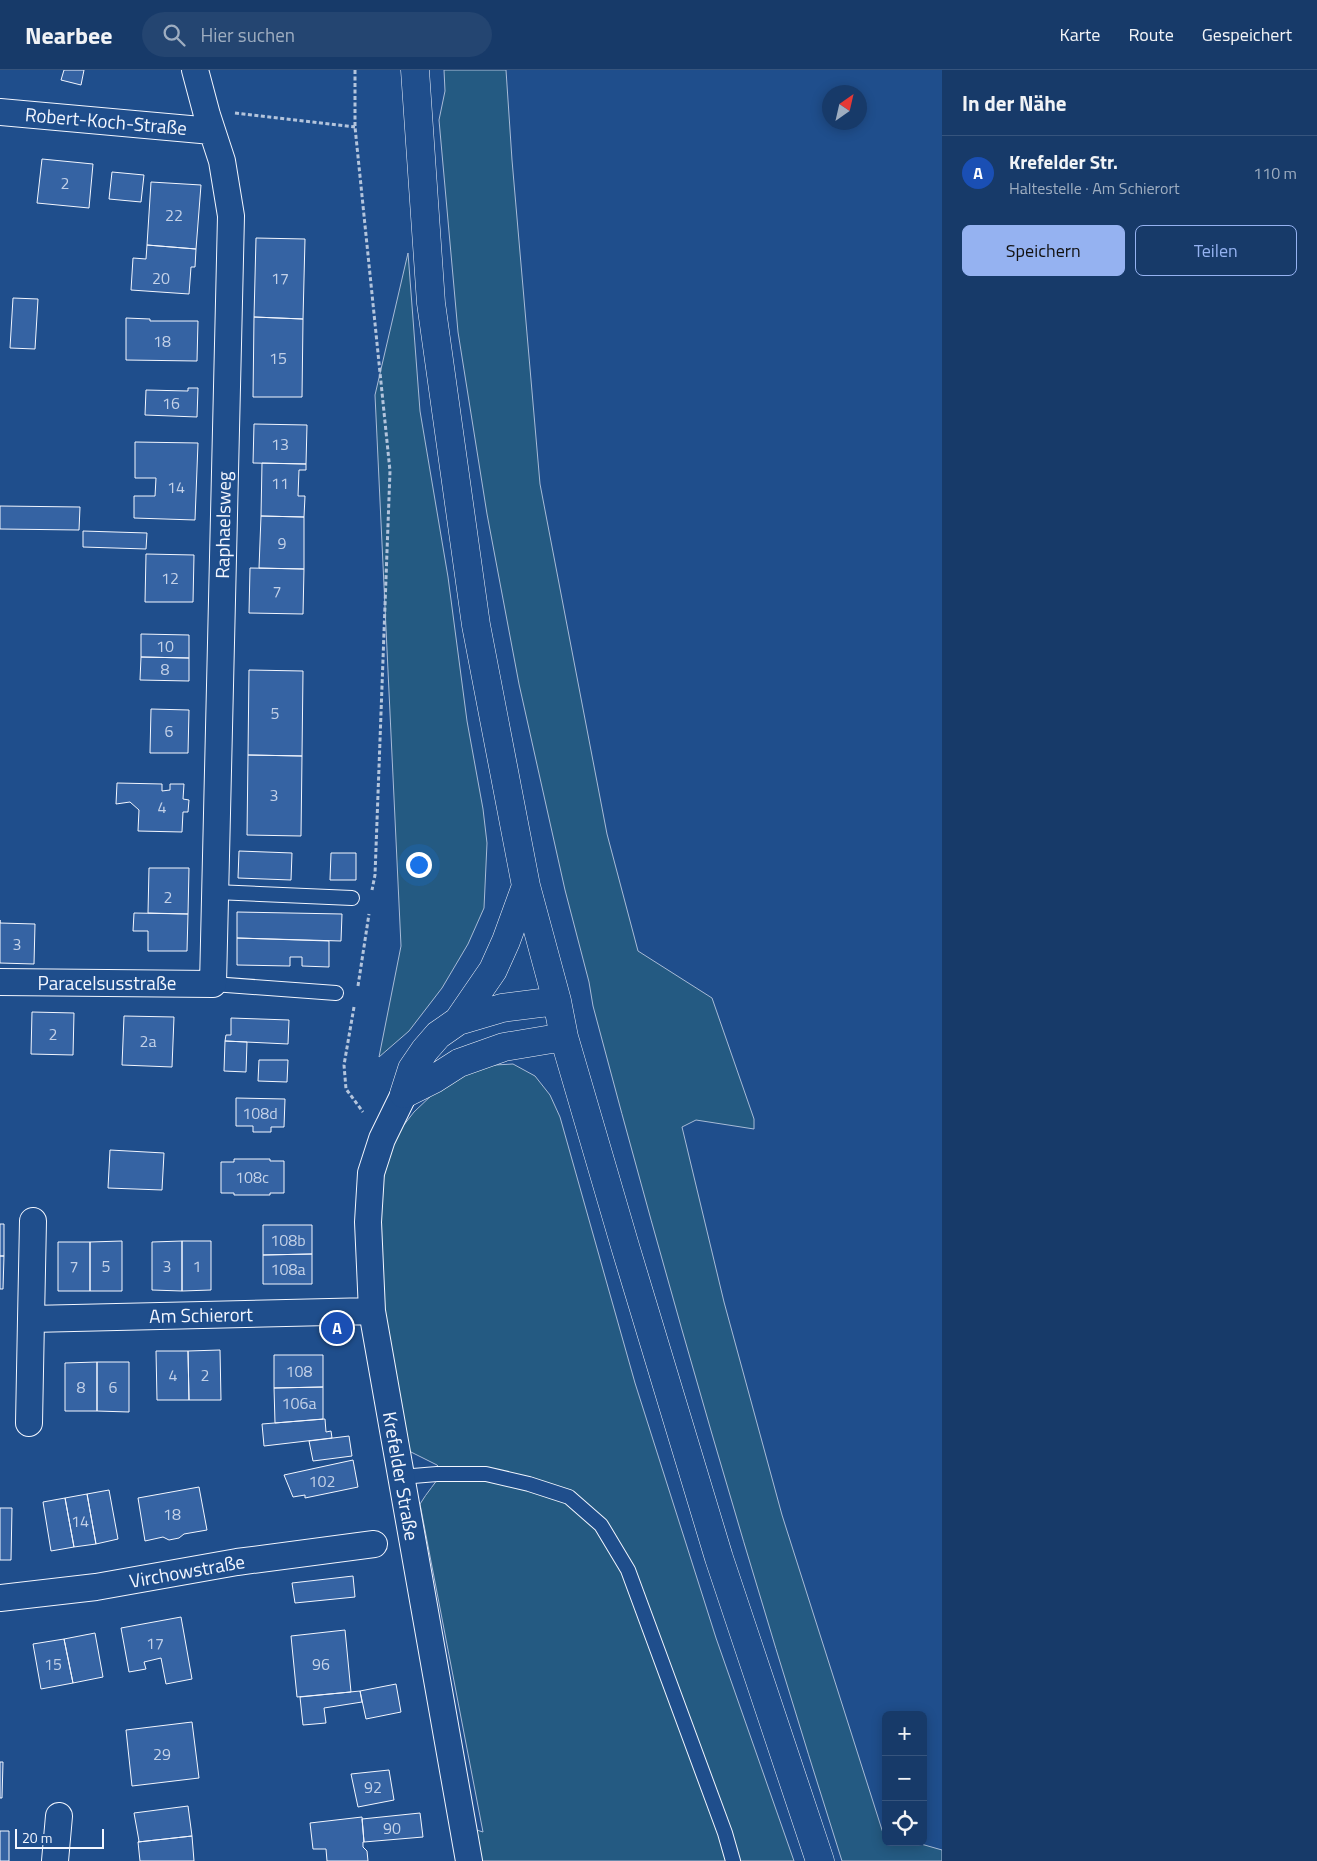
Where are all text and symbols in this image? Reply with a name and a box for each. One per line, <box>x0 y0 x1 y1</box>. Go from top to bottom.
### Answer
search box <box>142 12 492 57</box>
text: Nearbee <box>25 17 112 53</box>
text: Hier suchen <box>200 20 295 49</box>
icon: search <box>160 21 188 49</box>
text: Karte <box>1059 21 1100 48</box>
text: Route <box>1128 21 1174 48</box>
text: Gespeichert <box>1202 21 1292 48</box>
north arrow <box>822 85 867 130</box>
text: In der Nähe <box>962 87 1067 119</box>
street label: Robert-Koch-Straße <box>24 99 188 142</box>
text: Krefelder Str. <box>1009 147 1118 176</box>
text: A <box>973 161 983 185</box>
text: 110 m <box>1253 161 1297 185</box>
house number: 2 <box>61 171 69 195</box>
text: Haltestelle · Am Schierort <box>1009 176 1180 200</box>
house number: 22 <box>165 203 183 227</box>
button: Speichern <box>962 225 1125 276</box>
button: Teilen <box>1135 225 1297 276</box>
house number: 20 <box>152 266 170 290</box>
house number: 17 <box>271 266 289 290</box>
house number: 18 <box>153 329 171 353</box>
house number: 15 <box>269 346 287 370</box>
house number: 16 <box>162 391 180 415</box>
house number: 13 <box>271 432 289 456</box>
street label: Raphaelsweg <box>207 471 238 579</box>
house number: 11 <box>271 471 289 495</box>
house number: 14 <box>167 475 185 499</box>
house number: 9 <box>278 531 287 555</box>
house number: 12 <box>161 566 179 590</box>
house number: 7 <box>273 579 281 603</box>
house number: 10 <box>156 634 174 658</box>
house number: 8 <box>161 657 170 681</box>
house number: 5 <box>271 701 280 725</box>
house number: 6 <box>165 719 174 743</box>
house number: 3 <box>270 783 278 807</box>
house number: 4 <box>158 795 167 819</box>
your location <box>406 852 432 878</box>
house number: 2 <box>164 885 172 909</box>
house number: 3 <box>13 932 21 956</box>
street label: Paracelsusstraße <box>38 968 176 997</box>
house number: 2 <box>49 1022 57 1046</box>
house number: 2a <box>140 1029 156 1053</box>
house number: 108d <box>242 1101 278 1125</box>
house number: 108c <box>235 1165 269 1189</box>
house number: 108b <box>270 1228 306 1252</box>
house number: 7 <box>70 1254 78 1278</box>
house number: 5 <box>102 1254 111 1278</box>
house number: 3 <box>163 1254 171 1278</box>
house number: 1 <box>193 1254 201 1278</box>
house number: 108a <box>271 1257 305 1281</box>
street label: Am Schierort <box>149 1299 253 1330</box>
pin: A <box>321 1309 353 1347</box>
house number: 108 <box>286 1359 312 1383</box>
house number: 4 <box>169 1363 178 1387</box>
house number: 2 <box>201 1363 209 1387</box>
house number: 8 <box>77 1375 86 1399</box>
house number: 6 <box>109 1375 118 1399</box>
house number: 106a <box>282 1391 316 1415</box>
street label: Krefelder Straße <box>376 1409 427 1543</box>
house number: 102 <box>309 1469 335 1493</box>
house number: 18 <box>163 1502 181 1526</box>
house number: 14 <box>71 1509 89 1533</box>
street label: Virchowstraße <box>127 1546 247 1595</box>
house number: 17 <box>146 1631 164 1655</box>
house number: 15 <box>44 1652 62 1676</box>
house number: 96 <box>312 1652 330 1676</box>
map controls <box>882 1711 927 1846</box>
button: + <box>882 1711 927 1756</box>
house number: 29 <box>153 1742 171 1766</box>
button: − <box>882 1756 927 1801</box>
house number: 92 <box>364 1775 382 1799</box>
button: locate <box>882 1801 927 1846</box>
house number: 90 <box>383 1816 401 1840</box>
scale bar <box>15 1826 104 1849</box>
text: 20 m <box>22 1827 52 1848</box>

